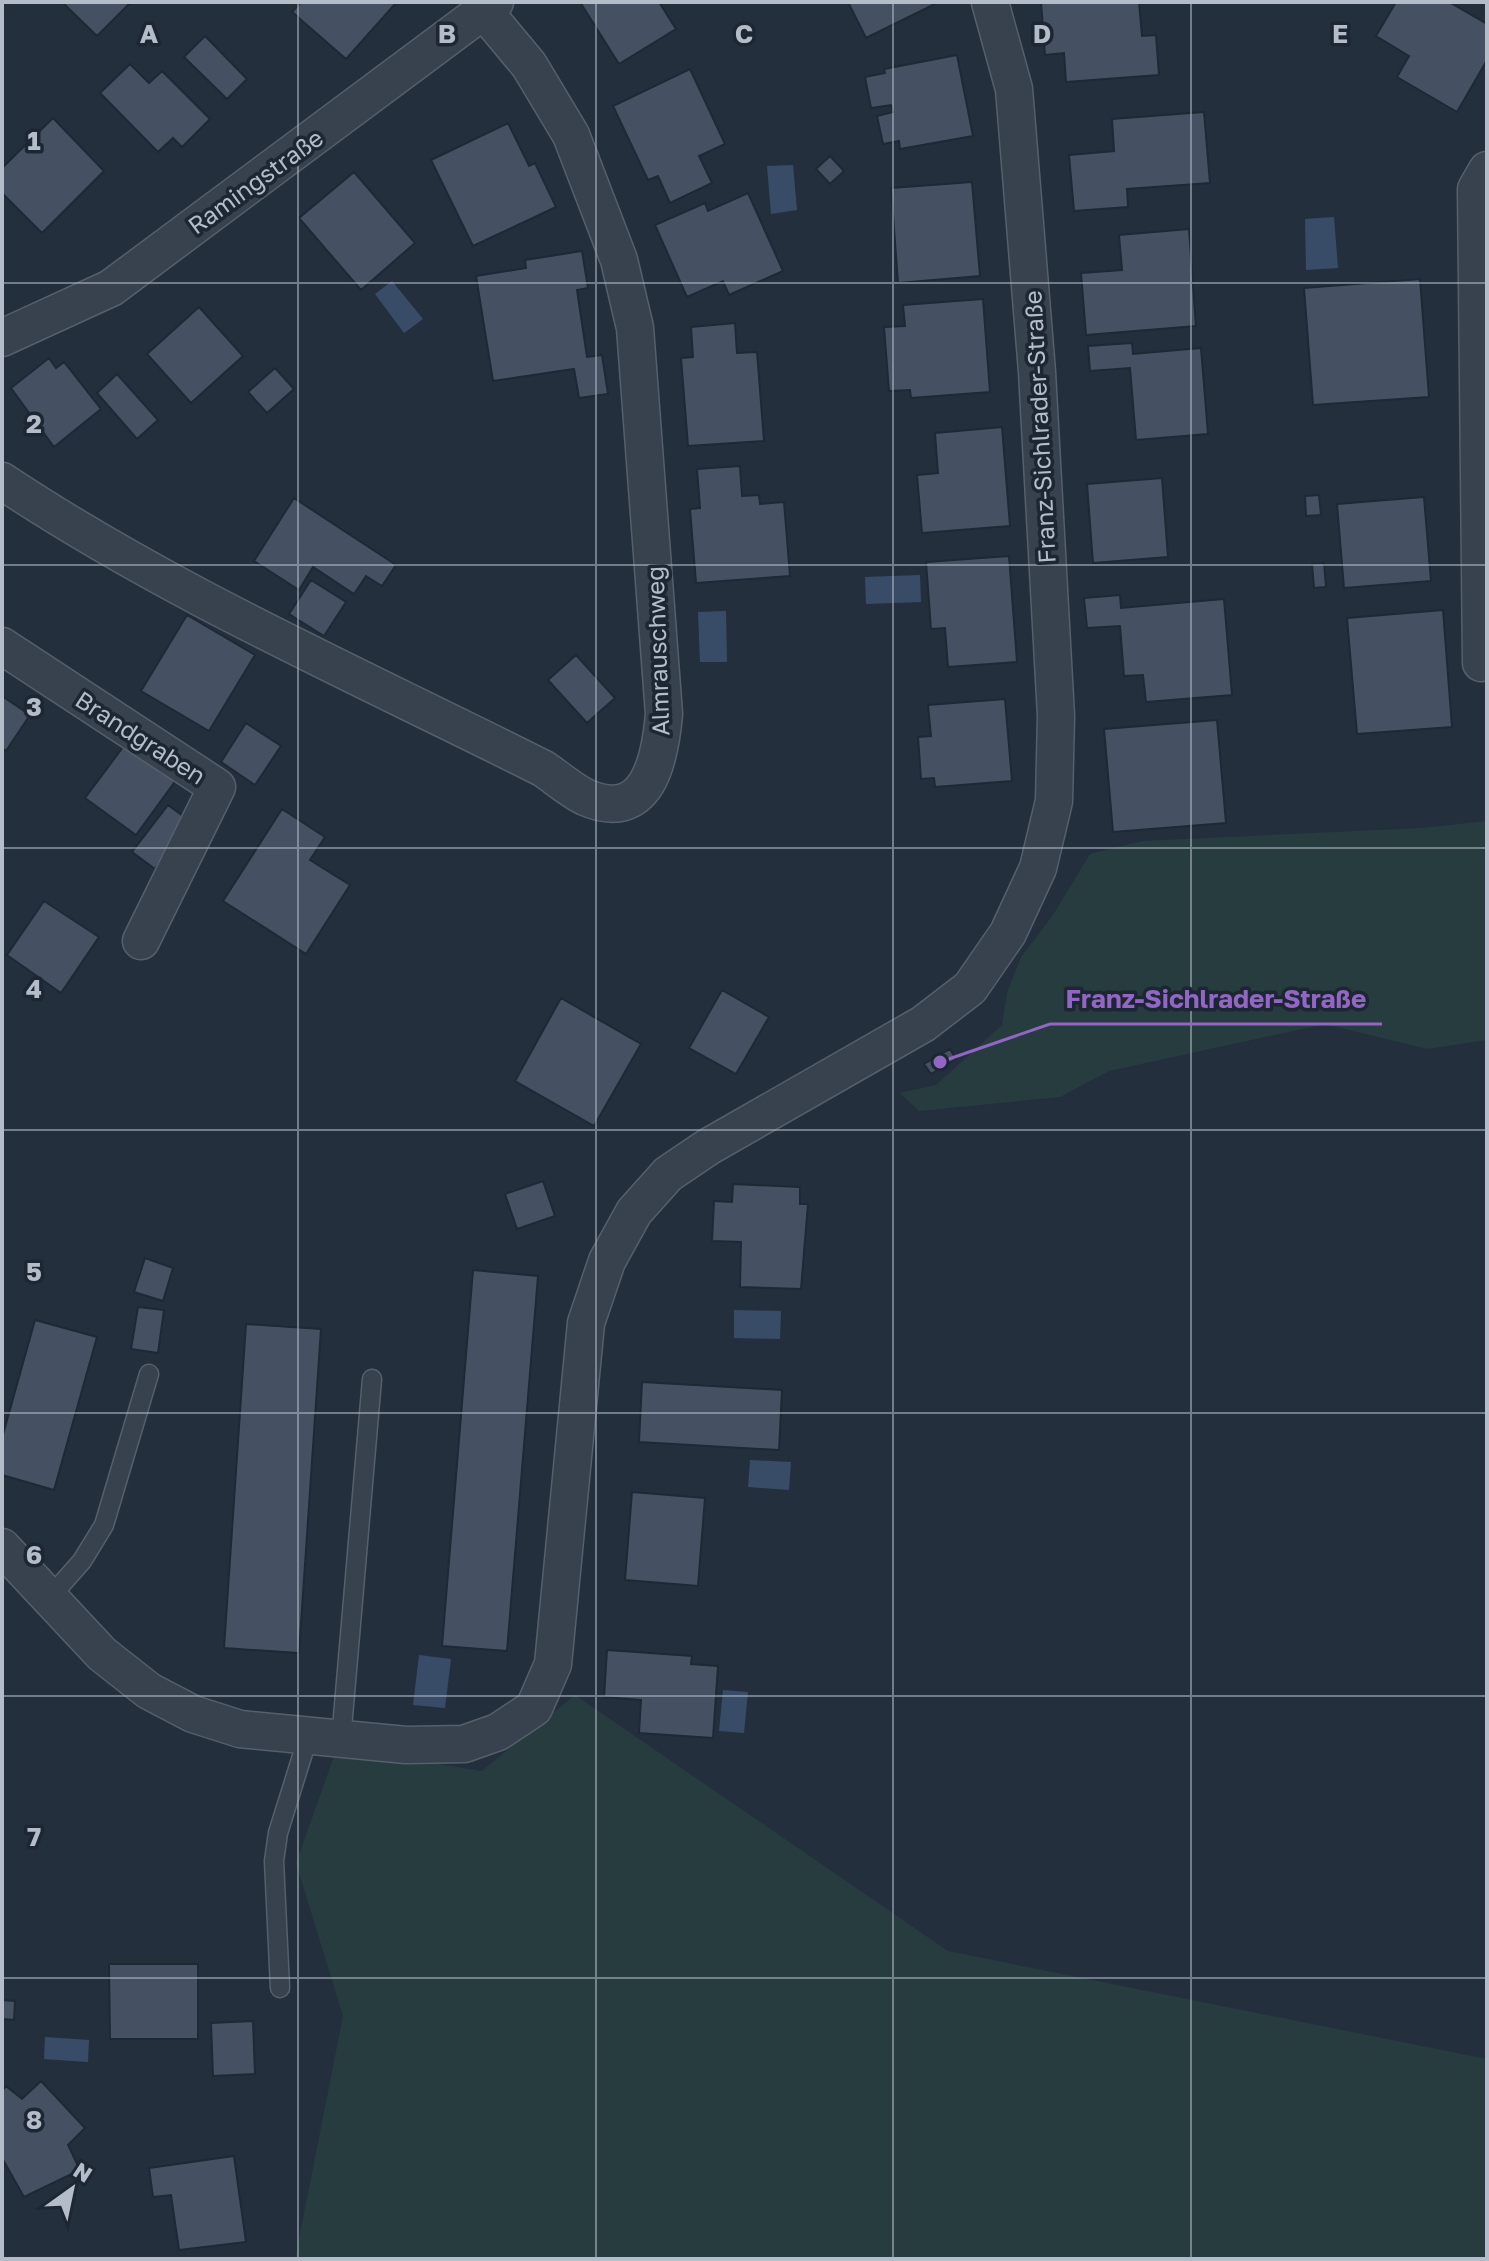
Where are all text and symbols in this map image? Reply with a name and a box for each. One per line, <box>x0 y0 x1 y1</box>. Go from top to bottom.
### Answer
text: A <box>140 18 159 49</box>
text: B <box>438 18 456 49</box>
text: C <box>735 18 753 49</box>
text: D <box>1033 18 1051 49</box>
text: E <box>1332 18 1348 49</box>
street label: Ramingstraße <box>182 122 328 240</box>
text: 1 <box>27 125 41 156</box>
street label: Franz-Sichlrader-Straße <box>1017 290 1061 564</box>
text: 2 <box>26 408 42 439</box>
street label: Almrauschweg <box>640 566 674 736</box>
street label: Brandgraben <box>71 684 211 790</box>
text: 3 <box>26 691 42 722</box>
text: 4 <box>26 973 42 1004</box>
callout: Franz-Sichlrader-Straße <box>1050 974 1382 1024</box>
text: Franz-Sichlrader-Straße <box>1066 983 1366 1014</box>
text: 5 <box>26 1256 42 1287</box>
text: 6 <box>26 1539 42 1570</box>
text: 7 <box>27 1821 41 1852</box>
text: 8 <box>26 2104 42 2135</box>
north arrow <box>32 2149 112 2229</box>
text: N <box>69 2156 98 2188</box>

